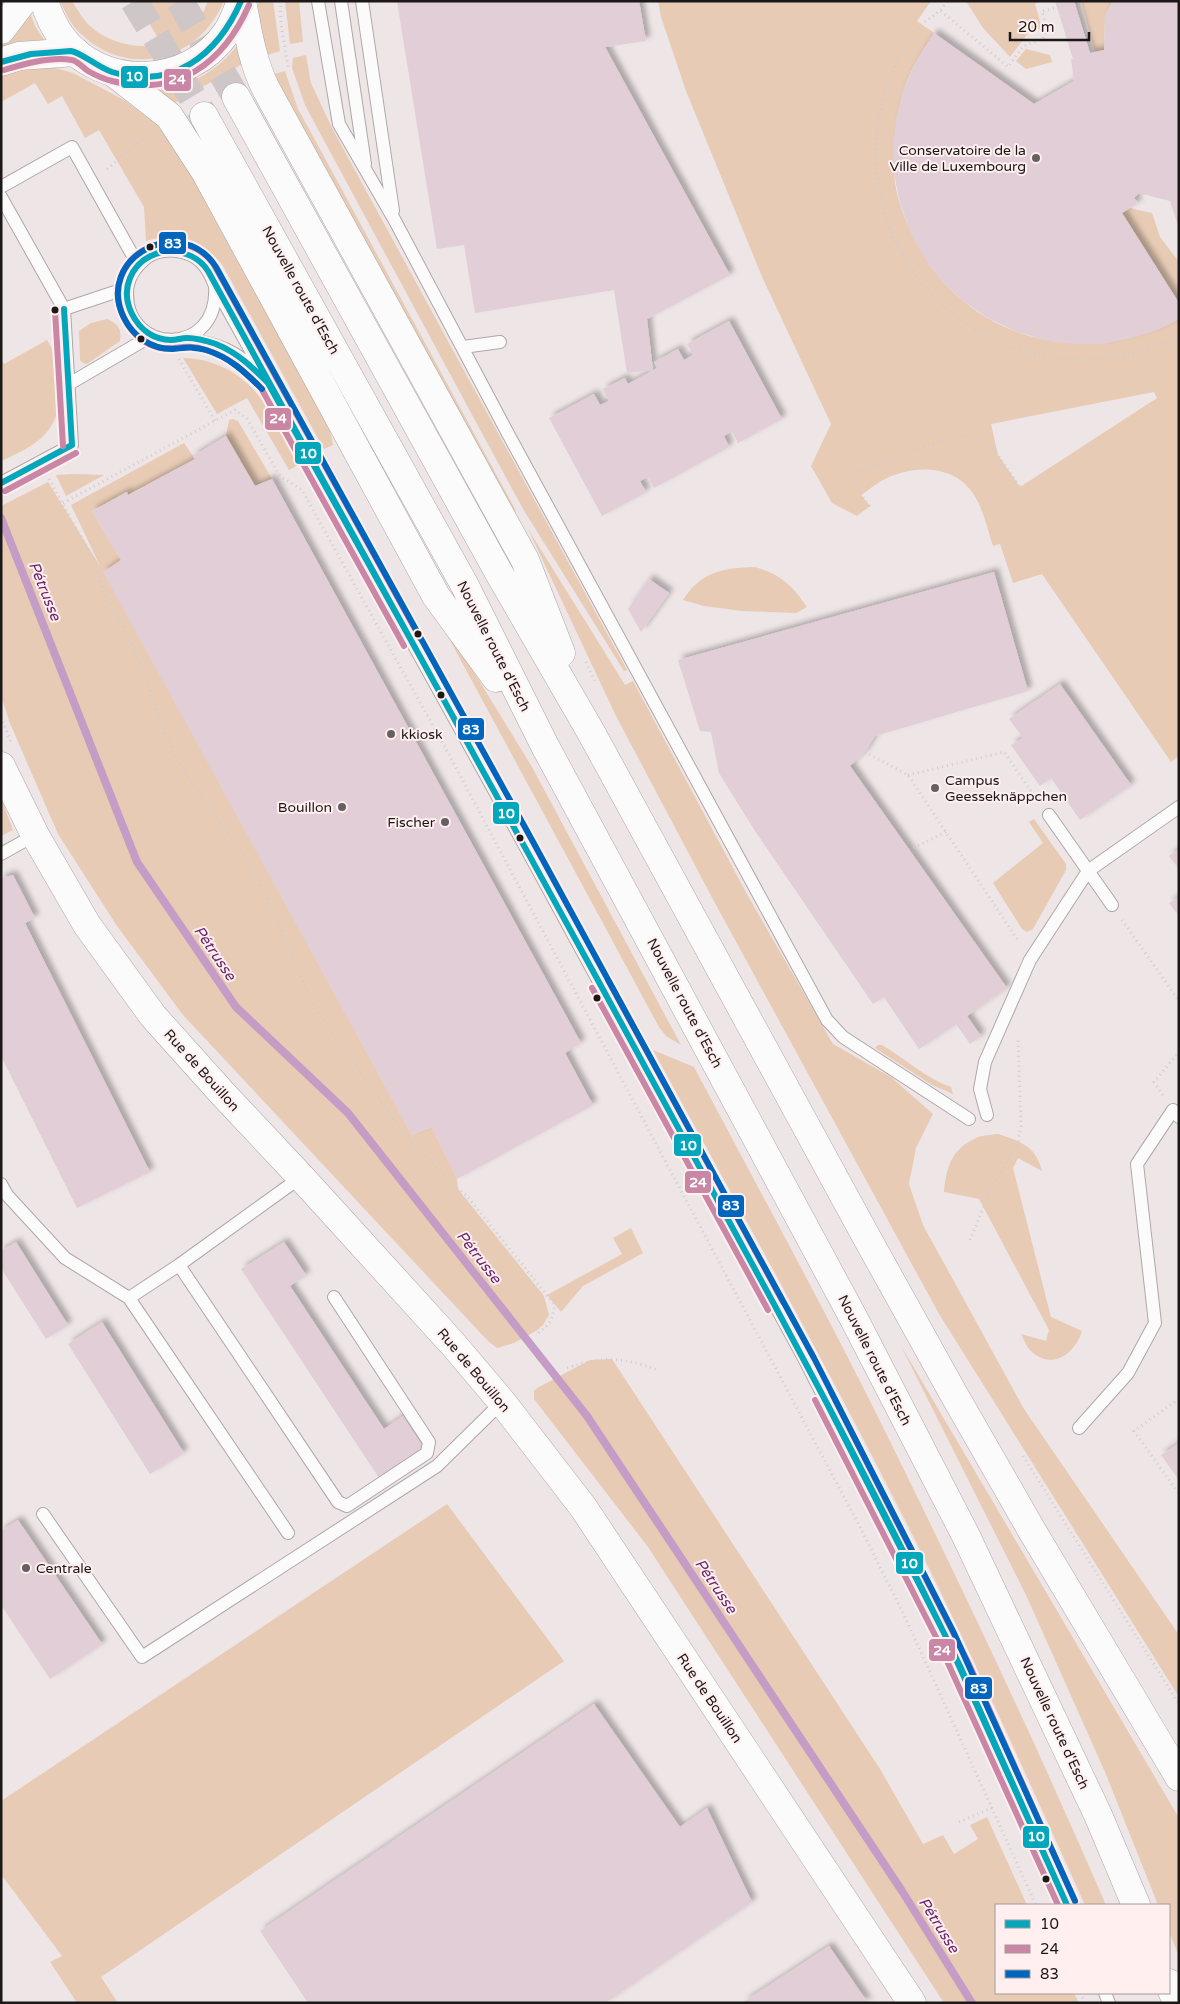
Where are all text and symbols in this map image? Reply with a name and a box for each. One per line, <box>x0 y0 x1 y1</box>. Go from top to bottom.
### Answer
scale bar <box>1010 10 1089 42</box>
text: 20 m <box>1018 18 1055 36</box>
line badge: 10 <box>120 65 149 89</box>
text: 10 <box>125 68 143 85</box>
line badge: 24 <box>163 68 192 92</box>
text: 24 <box>168 71 186 88</box>
place label: Conservatoire de la Ville de Luxembourg <box>890 142 1026 175</box>
marker: Conservatoire de la Ville de Luxembourg <box>1030 152 1042 164</box>
street label: Nouvelle route d'Esch <box>258 223 343 357</box>
line badge: 83 <box>158 231 187 255</box>
text: 83 <box>164 235 182 252</box>
unlabelled marker <box>145 242 155 252</box>
unlabelled marker <box>50 305 60 315</box>
unlabelled marker <box>136 334 146 344</box>
line badge: 24 <box>264 407 292 431</box>
text: 24 <box>269 410 287 427</box>
line badge: 10 <box>294 441 322 465</box>
text: 10 <box>299 445 317 462</box>
water label: Pétrusse <box>25 559 65 624</box>
street label: Nouvelle route d'Esch <box>453 578 534 714</box>
unlabelled marker <box>413 629 423 639</box>
unlabelled marker <box>436 690 446 700</box>
line badge: 83 <box>457 717 485 741</box>
text: 83 <box>462 721 480 738</box>
place label: kkiosk <box>401 726 443 743</box>
marker: kkiosk <box>385 728 397 740</box>
place label: Campus Geesseknäppchen <box>945 772 1067 805</box>
marker: Campus Geesseknäppchen <box>929 782 941 794</box>
place label: Bouillon <box>278 799 332 816</box>
marker: Bouillon <box>336 801 348 813</box>
line badge: 10 <box>492 801 520 825</box>
text: 10 <box>497 805 515 822</box>
place label: Fischer <box>387 814 436 831</box>
marker: Fischer <box>439 816 451 828</box>
unlabelled marker <box>515 833 525 843</box>
water label: Pétrusse <box>190 922 241 985</box>
street label: Nouvelle route d'Esch <box>643 936 726 1071</box>
unlabelled marker <box>592 993 602 1003</box>
street label: Rue de Bouillon <box>160 1026 243 1115</box>
line badge: 10 <box>673 1133 702 1157</box>
text: 10 <box>679 1137 697 1154</box>
line badge: 24 <box>684 1170 712 1194</box>
text: 24 <box>689 1174 707 1191</box>
line badge: 83 <box>717 1194 745 1218</box>
text: 83 <box>722 1197 740 1214</box>
water label: Pétrusse <box>453 1227 506 1288</box>
street label: Nouvelle route d'Esch <box>834 1292 915 1428</box>
street label: Rue de Bouillon <box>433 1325 514 1416</box>
line badge: 10 <box>895 1551 924 1575</box>
water label: Pétrusse <box>691 1555 742 1618</box>
text: 10 <box>900 1555 918 1572</box>
place label: Centrale <box>36 1560 92 1577</box>
marker: Centrale <box>20 1562 32 1574</box>
line badge: 24 <box>928 1638 956 1662</box>
text: 24 <box>933 1642 951 1659</box>
street label: Rue de Bouillon <box>673 1650 746 1746</box>
street label: Nouvelle route d'Esch <box>1016 1654 1093 1792</box>
line badge: 83 <box>964 1676 993 1700</box>
text: 83 <box>970 1680 988 1697</box>
line badge: 10 <box>1022 1825 1050 1849</box>
text: 10 <box>1027 1828 1045 1845</box>
unlabelled marker <box>1041 1874 1051 1884</box>
water label: Pétrusse <box>915 1894 964 1957</box>
legend <box>995 1904 1170 1994</box>
text: 10 <box>1040 1915 1059 1933</box>
text: 24 <box>1040 1940 1059 1958</box>
text: 83 <box>1040 1965 1059 1983</box>

